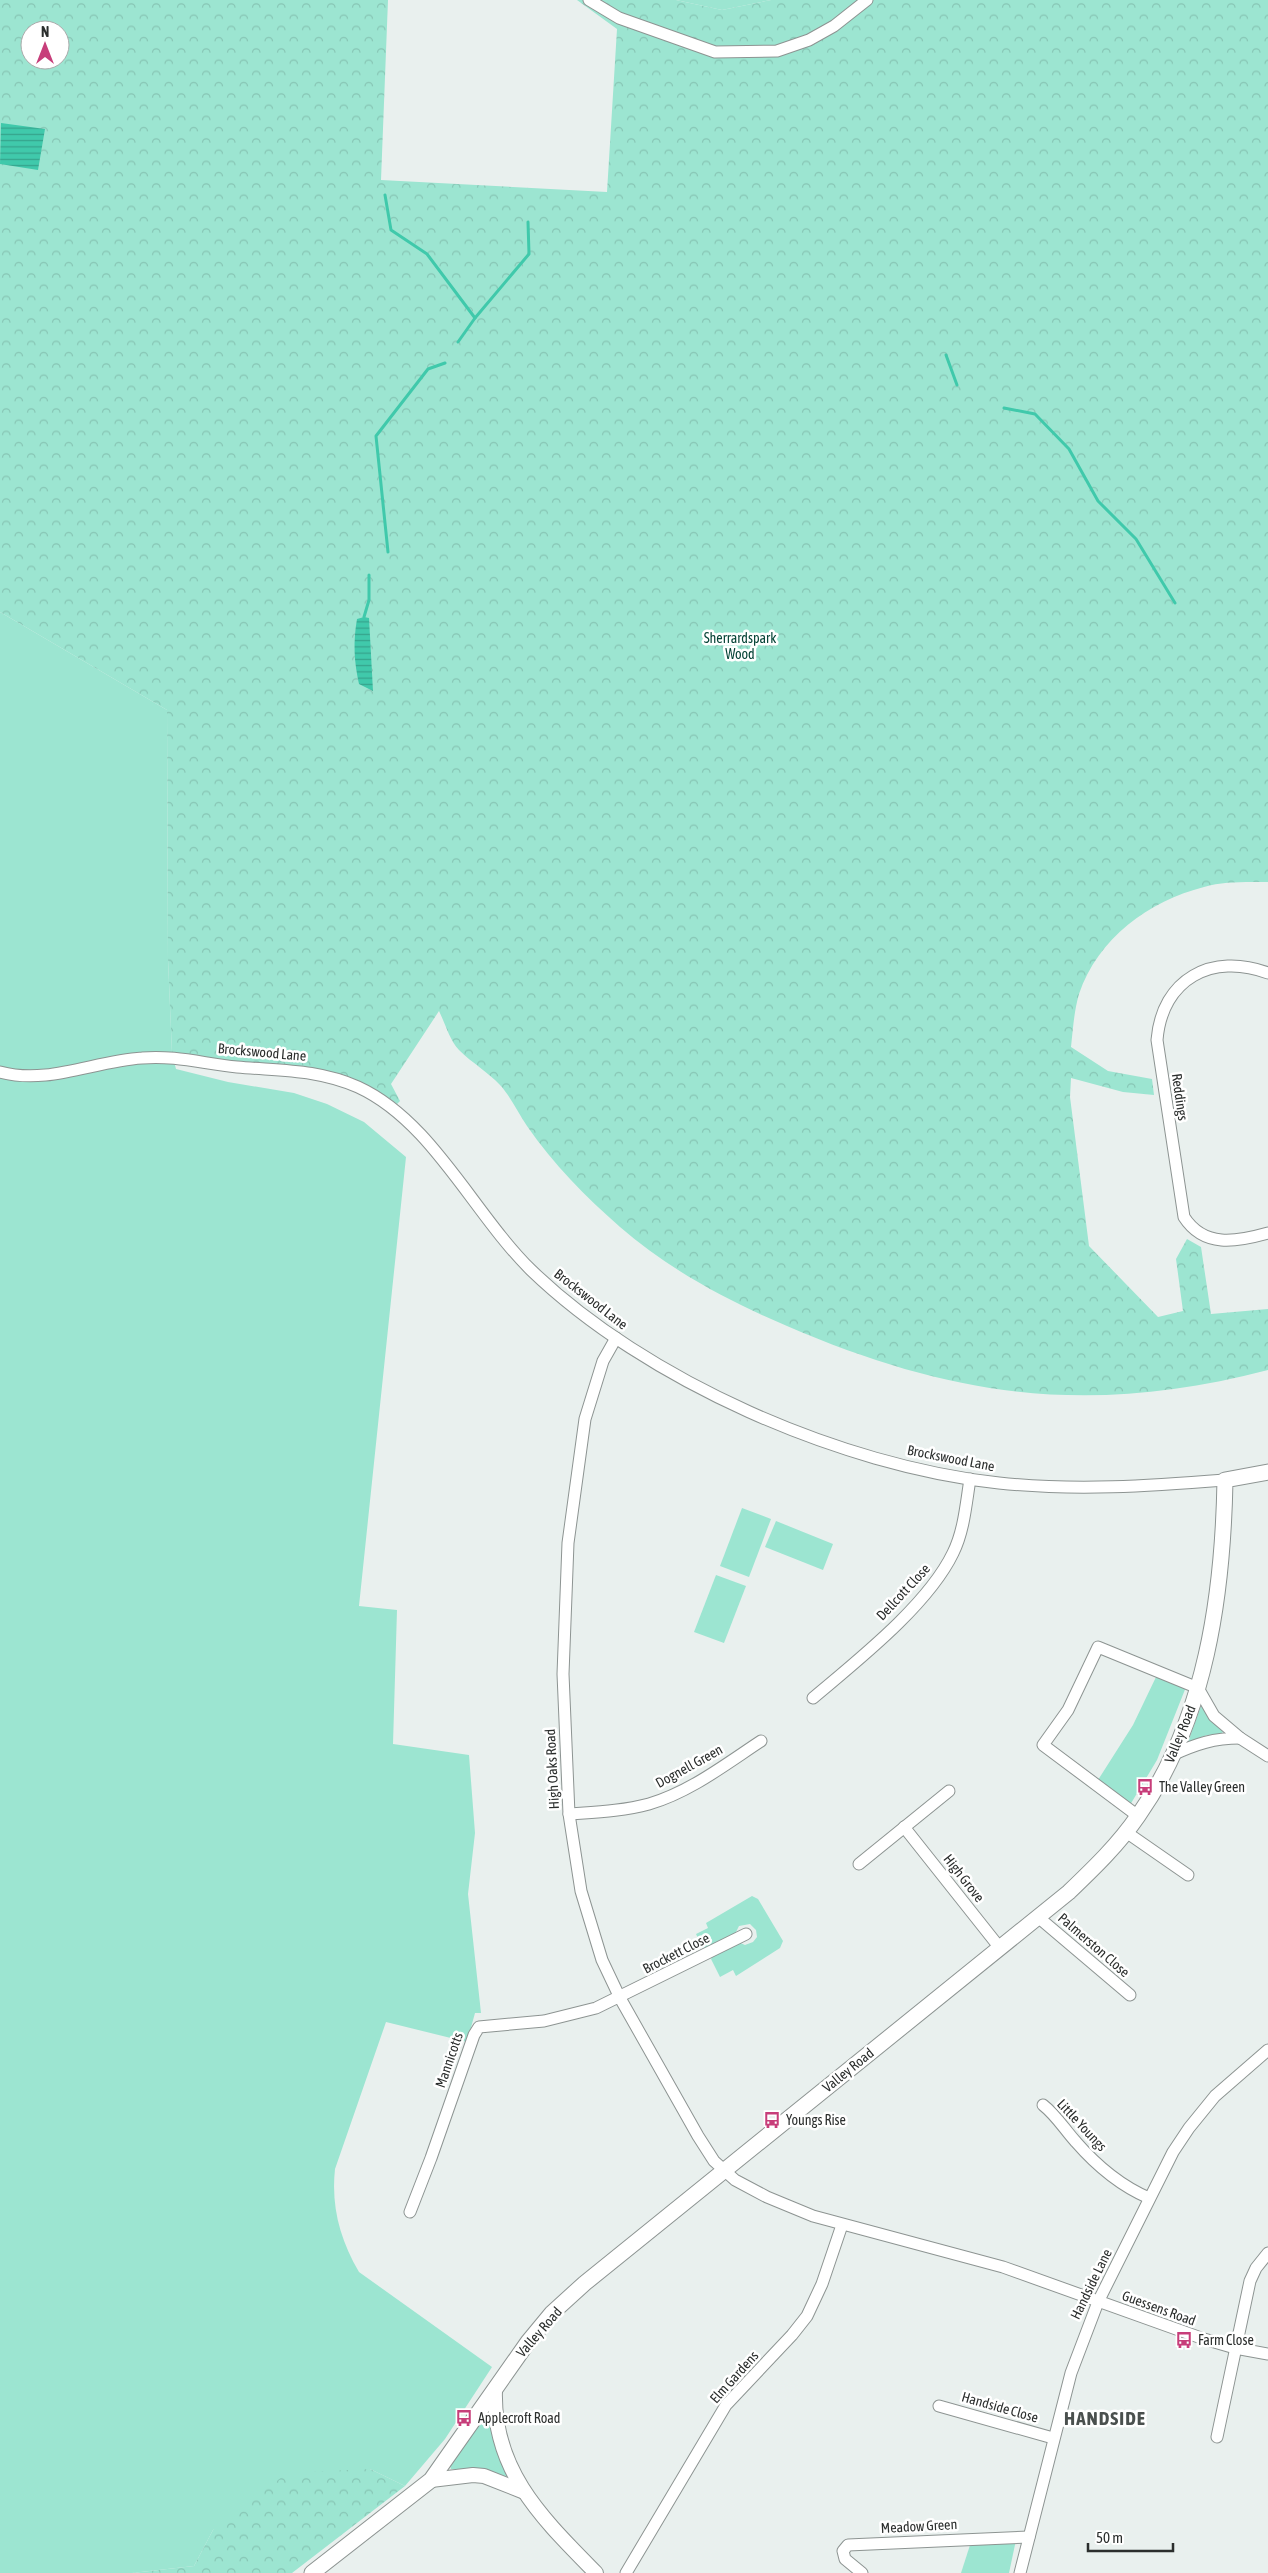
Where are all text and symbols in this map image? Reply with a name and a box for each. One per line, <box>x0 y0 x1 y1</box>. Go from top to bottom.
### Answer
north arrow <box>20 20 70 70</box>
text: N <box>41 24 49 40</box>
park label: Sherrardspark Wood <box>704 630 776 662</box>
street label: Brockswood Lane <box>217 1040 307 1064</box>
street label: Reddings <box>1169 1072 1191 1122</box>
street label: Brockswood Lane <box>551 1265 631 1333</box>
street label: Brockswood Lane <box>906 1442 996 1474</box>
street label: Dellcott Close <box>873 1561 933 1623</box>
street label: Valley Road <box>1161 1703 1199 1765</box>
street label: High Oaks Road <box>542 1728 562 1810</box>
street label: Dognell Green <box>653 1741 725 1791</box>
bus stop icon: The Valley Green <box>1135 1777 1155 1797</box>
place label: The Valley Green <box>1159 1779 1245 1795</box>
street label: High Grove <box>940 1851 988 1905</box>
street label: Palmerston Close <box>1055 1910 1133 1980</box>
street label: Brockett Close <box>640 1929 712 1977</box>
street label: Mannicotts <box>432 2030 466 2090</box>
street label: Valley Road <box>819 2045 877 2095</box>
street label: Little Youngs <box>1054 2096 1110 2154</box>
bus stop icon: Youngs Rise <box>762 2110 782 2130</box>
place label: Youngs Rise <box>786 2112 846 2128</box>
street label: Handside Lane <box>1067 2246 1115 2322</box>
street label: Guessens Road <box>1120 2287 1198 2329</box>
street label: Valley Road <box>513 2304 565 2360</box>
bus stop icon: Farm Close <box>1174 2330 1194 2350</box>
place label: Farm Close <box>1198 2332 1254 2348</box>
street label: Elm Gardens <box>706 2348 762 2406</box>
street label: Handside Close <box>960 2388 1040 2426</box>
district label: HANDSIDE <box>1064 2407 1146 2429</box>
bus stop icon: Applecroft Road <box>454 2408 474 2428</box>
place label: Applecroft Road <box>478 2410 560 2426</box>
street label: Meadow Green <box>880 2516 958 2536</box>
scale bar <box>1088 2520 1173 2552</box>
text: 50 m <box>1096 2529 1123 2546</box>

